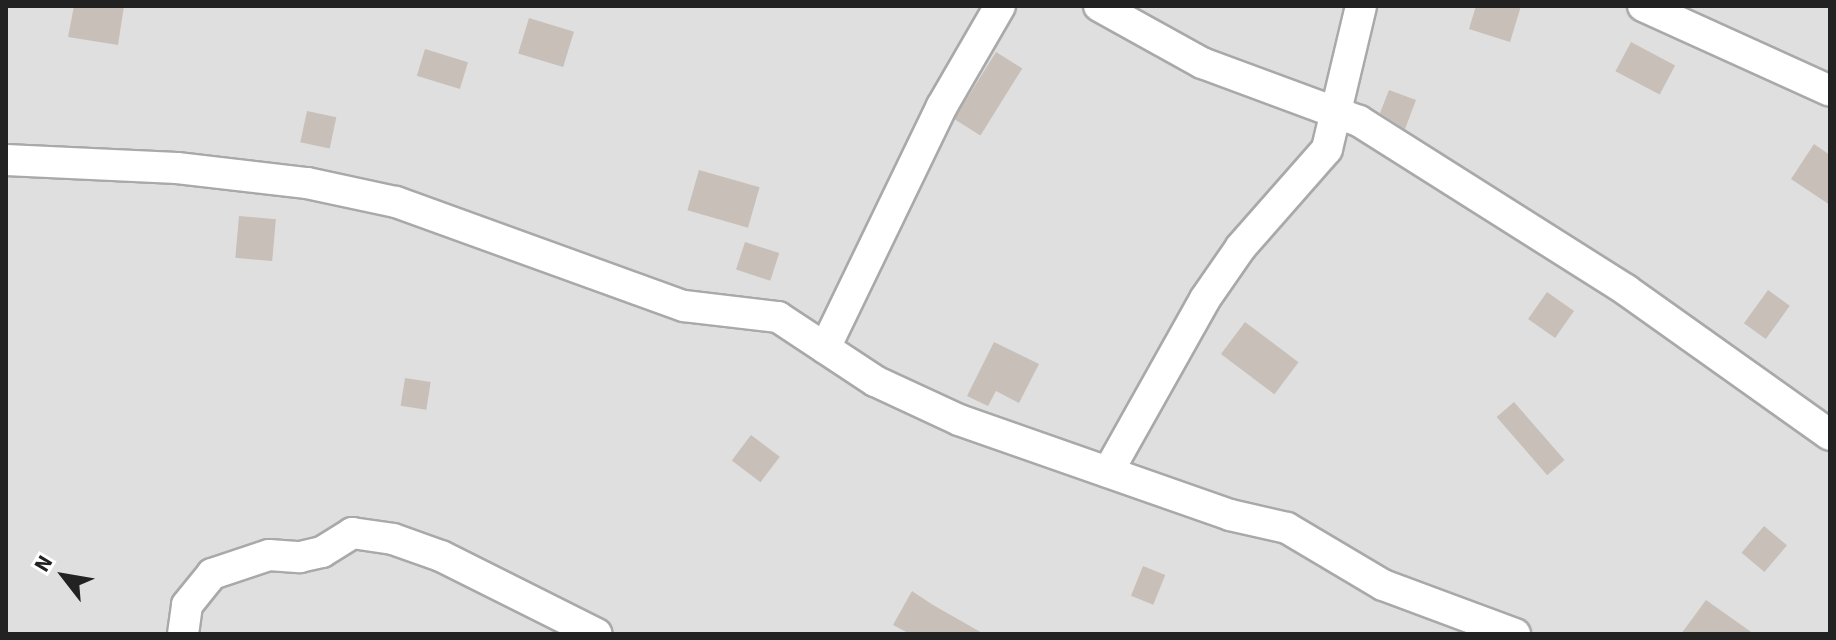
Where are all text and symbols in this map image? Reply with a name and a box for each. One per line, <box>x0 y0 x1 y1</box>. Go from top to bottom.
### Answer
north arrow <box>24 536 104 616</box>
text: N <box>26 549 61 578</box>

